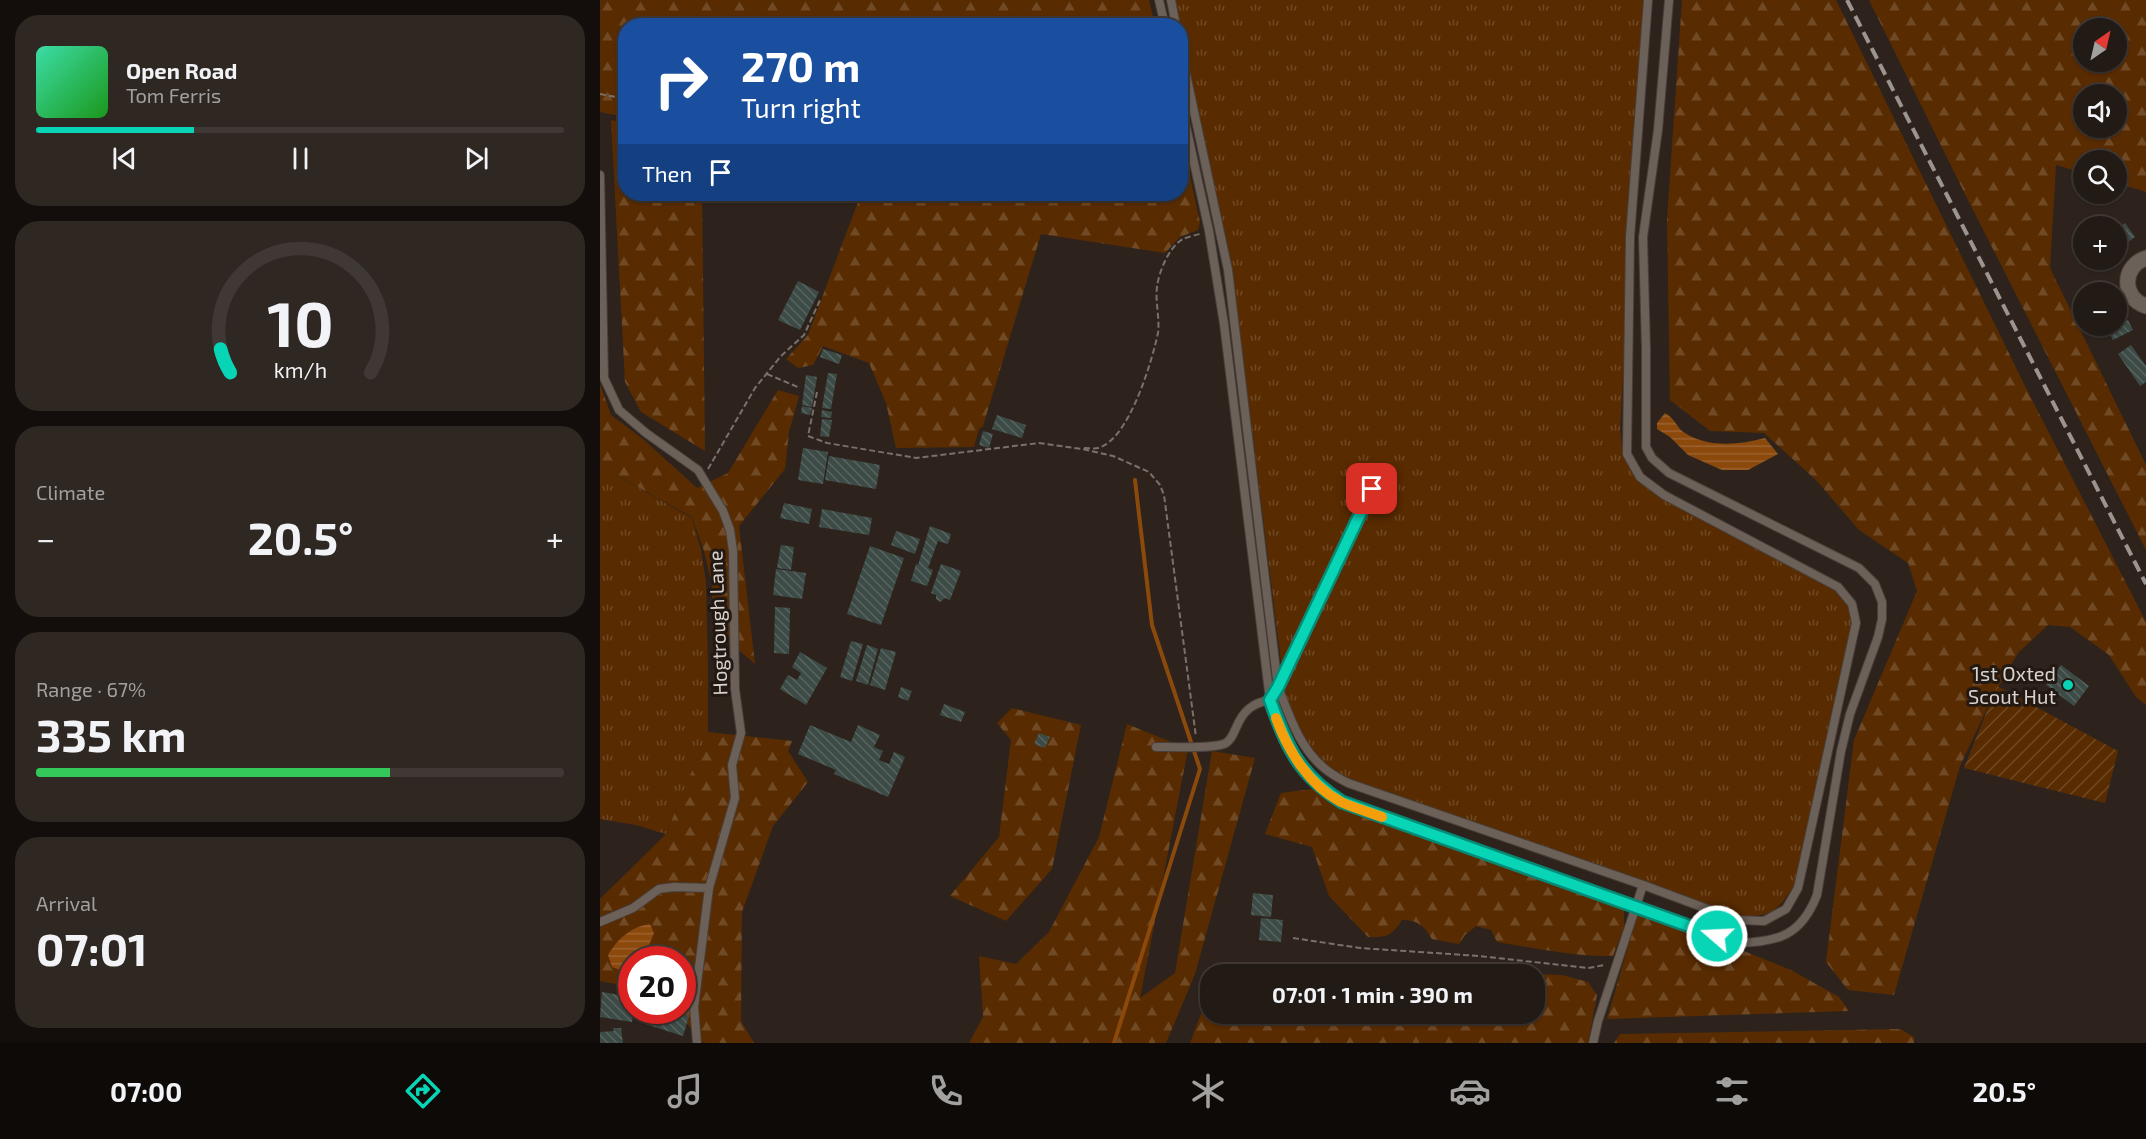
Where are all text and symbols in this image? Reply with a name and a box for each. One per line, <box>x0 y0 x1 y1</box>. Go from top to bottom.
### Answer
north arrow <box>2073 18 2127 72</box>
map controls <box>2073 18 2127 336</box>
text: 270 m <box>741 40 860 90</box>
icon: right <box>642 42 720 120</box>
text: Open Road <box>126 57 238 83</box>
text: Tom Ferris <box>126 83 221 107</box>
button: sound <box>2073 84 2127 138</box>
text: Turn right <box>741 91 861 123</box>
icon: previous <box>108 142 141 175</box>
icon: pause <box>284 142 317 175</box>
icon: next <box>460 142 493 175</box>
button: search <box>2073 150 2127 204</box>
icon: arrive <box>704 156 737 189</box>
text: Then <box>642 160 692 186</box>
button: + <box>2073 216 2127 270</box>
button: − <box>2073 282 2127 336</box>
text: 10 <box>267 285 333 360</box>
text: km/h <box>273 357 327 382</box>
pin <box>1346 463 1397 514</box>
icon: arrive <box>1355 472 1388 505</box>
text: Climate <box>36 480 105 504</box>
text: 20.5° <box>248 510 353 564</box>
text: − <box>36 518 55 558</box>
text: + <box>546 518 564 558</box>
street label: Hogtrough Lane <box>702 550 732 696</box>
place label: 1st Oxted Scout Hut <box>1968 661 2056 708</box>
text: Range · 67% <box>36 677 146 701</box>
marker: 1st Oxted Scout Hut <box>2061 678 2075 692</box>
text: 335 km <box>36 707 186 761</box>
text: Arrival <box>36 891 97 915</box>
position arrow <box>1685 904 1749 968</box>
text: 07:01 <box>36 921 148 975</box>
speed limit sign: 20 <box>618 946 696 1024</box>
text: 07:01 · 1 min · 390 m <box>1272 981 1473 1007</box>
icon: directions <box>402 1070 444 1112</box>
icon: music <box>664 1070 706 1112</box>
icon: phone <box>925 1070 967 1112</box>
icon: climate <box>1187 1070 1229 1112</box>
icon: car <box>1449 1070 1491 1112</box>
icon: filters <box>1711 1070 1753 1112</box>
text: 07:00 <box>110 1075 182 1107</box>
text: 20.5° <box>1973 1075 2036 1107</box>

